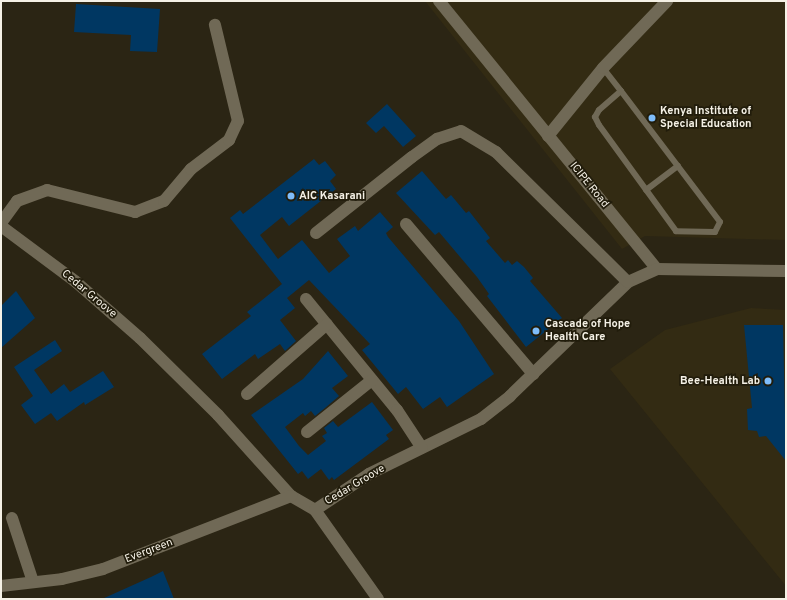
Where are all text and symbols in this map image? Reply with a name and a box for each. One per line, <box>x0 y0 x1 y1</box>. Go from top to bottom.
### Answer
place label: Kenya Institute of Special Education <box>660 105 752 131</box>
marker: Kenya Institute of Special Education <box>647 113 657 123</box>
street label: ICIPE Road <box>567 160 611 210</box>
place label: AIC Kasarani <box>299 189 365 203</box>
marker: AIC Kasarani <box>286 191 296 201</box>
street label: Cedar Groove <box>59 267 119 321</box>
place label: Cascade of Hope Health Care <box>545 318 630 344</box>
marker: Cascade of Hope Health Care <box>530 325 542 337</box>
place label: Bee-Health Lab <box>680 374 760 388</box>
marker: Bee-Health Lab <box>763 376 773 386</box>
street label: Cedar Groove <box>323 462 387 508</box>
street label: Evergreen <box>123 536 175 566</box>

